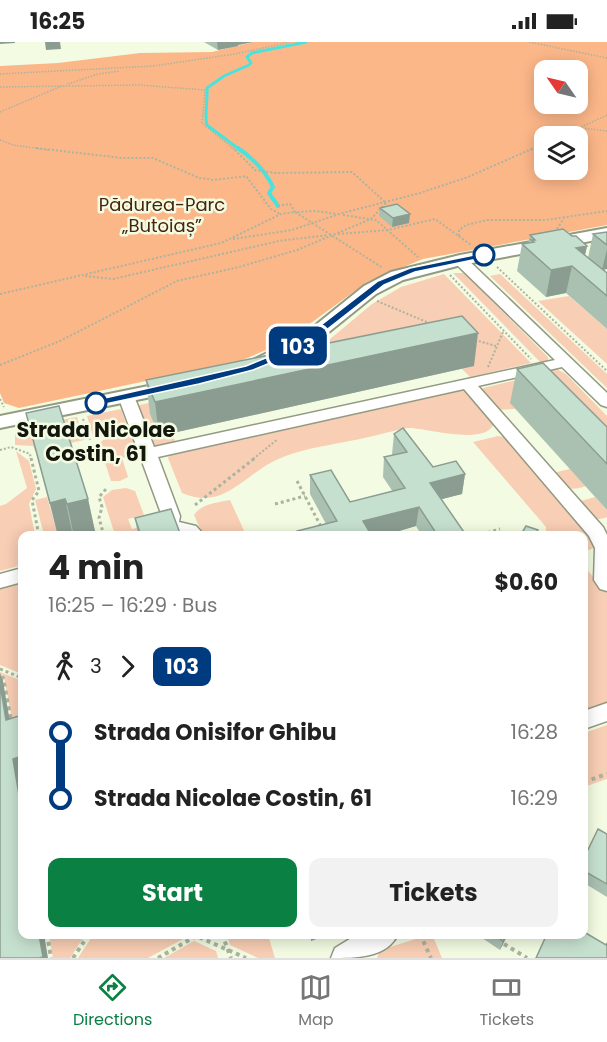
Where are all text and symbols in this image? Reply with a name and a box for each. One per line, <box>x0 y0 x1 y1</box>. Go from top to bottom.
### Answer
text: 16:25 <box>30 6 85 37</box>
north arrow <box>534 60 588 114</box>
map controls <box>534 60 588 180</box>
button: layers <box>534 126 588 180</box>
park label: Pădurea-Parc „Butoiaș” <box>99 192 225 238</box>
unlabelled marker <box>473 244 495 266</box>
line badge: 103 <box>264 326 332 366</box>
text: 103 <box>281 332 315 361</box>
marker: Strada Nicolae Costin, 61 <box>85 392 107 414</box>
place label: Strada Nicolae Costin, 61 <box>16 415 176 468</box>
text: 4 min <box>48 544 144 591</box>
text: $0.60 <box>495 567 558 598</box>
text: 16:25 – 16:29 · Bus <box>48 591 218 619</box>
icon: walk <box>48 650 81 683</box>
icon: forward <box>111 650 144 683</box>
text: 3 <box>90 652 102 680</box>
text: 103 <box>165 652 199 681</box>
text: Strada Onisifor Ghibu <box>94 717 337 748</box>
text: 16:28 <box>511 718 558 746</box>
text: Strada Nicolae Costin, 61 <box>94 783 372 814</box>
text: 16:29 <box>511 784 558 812</box>
button: Start <box>48 858 297 927</box>
button: Tickets <box>309 858 558 927</box>
tab: Directions <box>73 971 152 1032</box>
tab: Map <box>298 971 334 1032</box>
tab: Tickets <box>479 971 534 1032</box>

